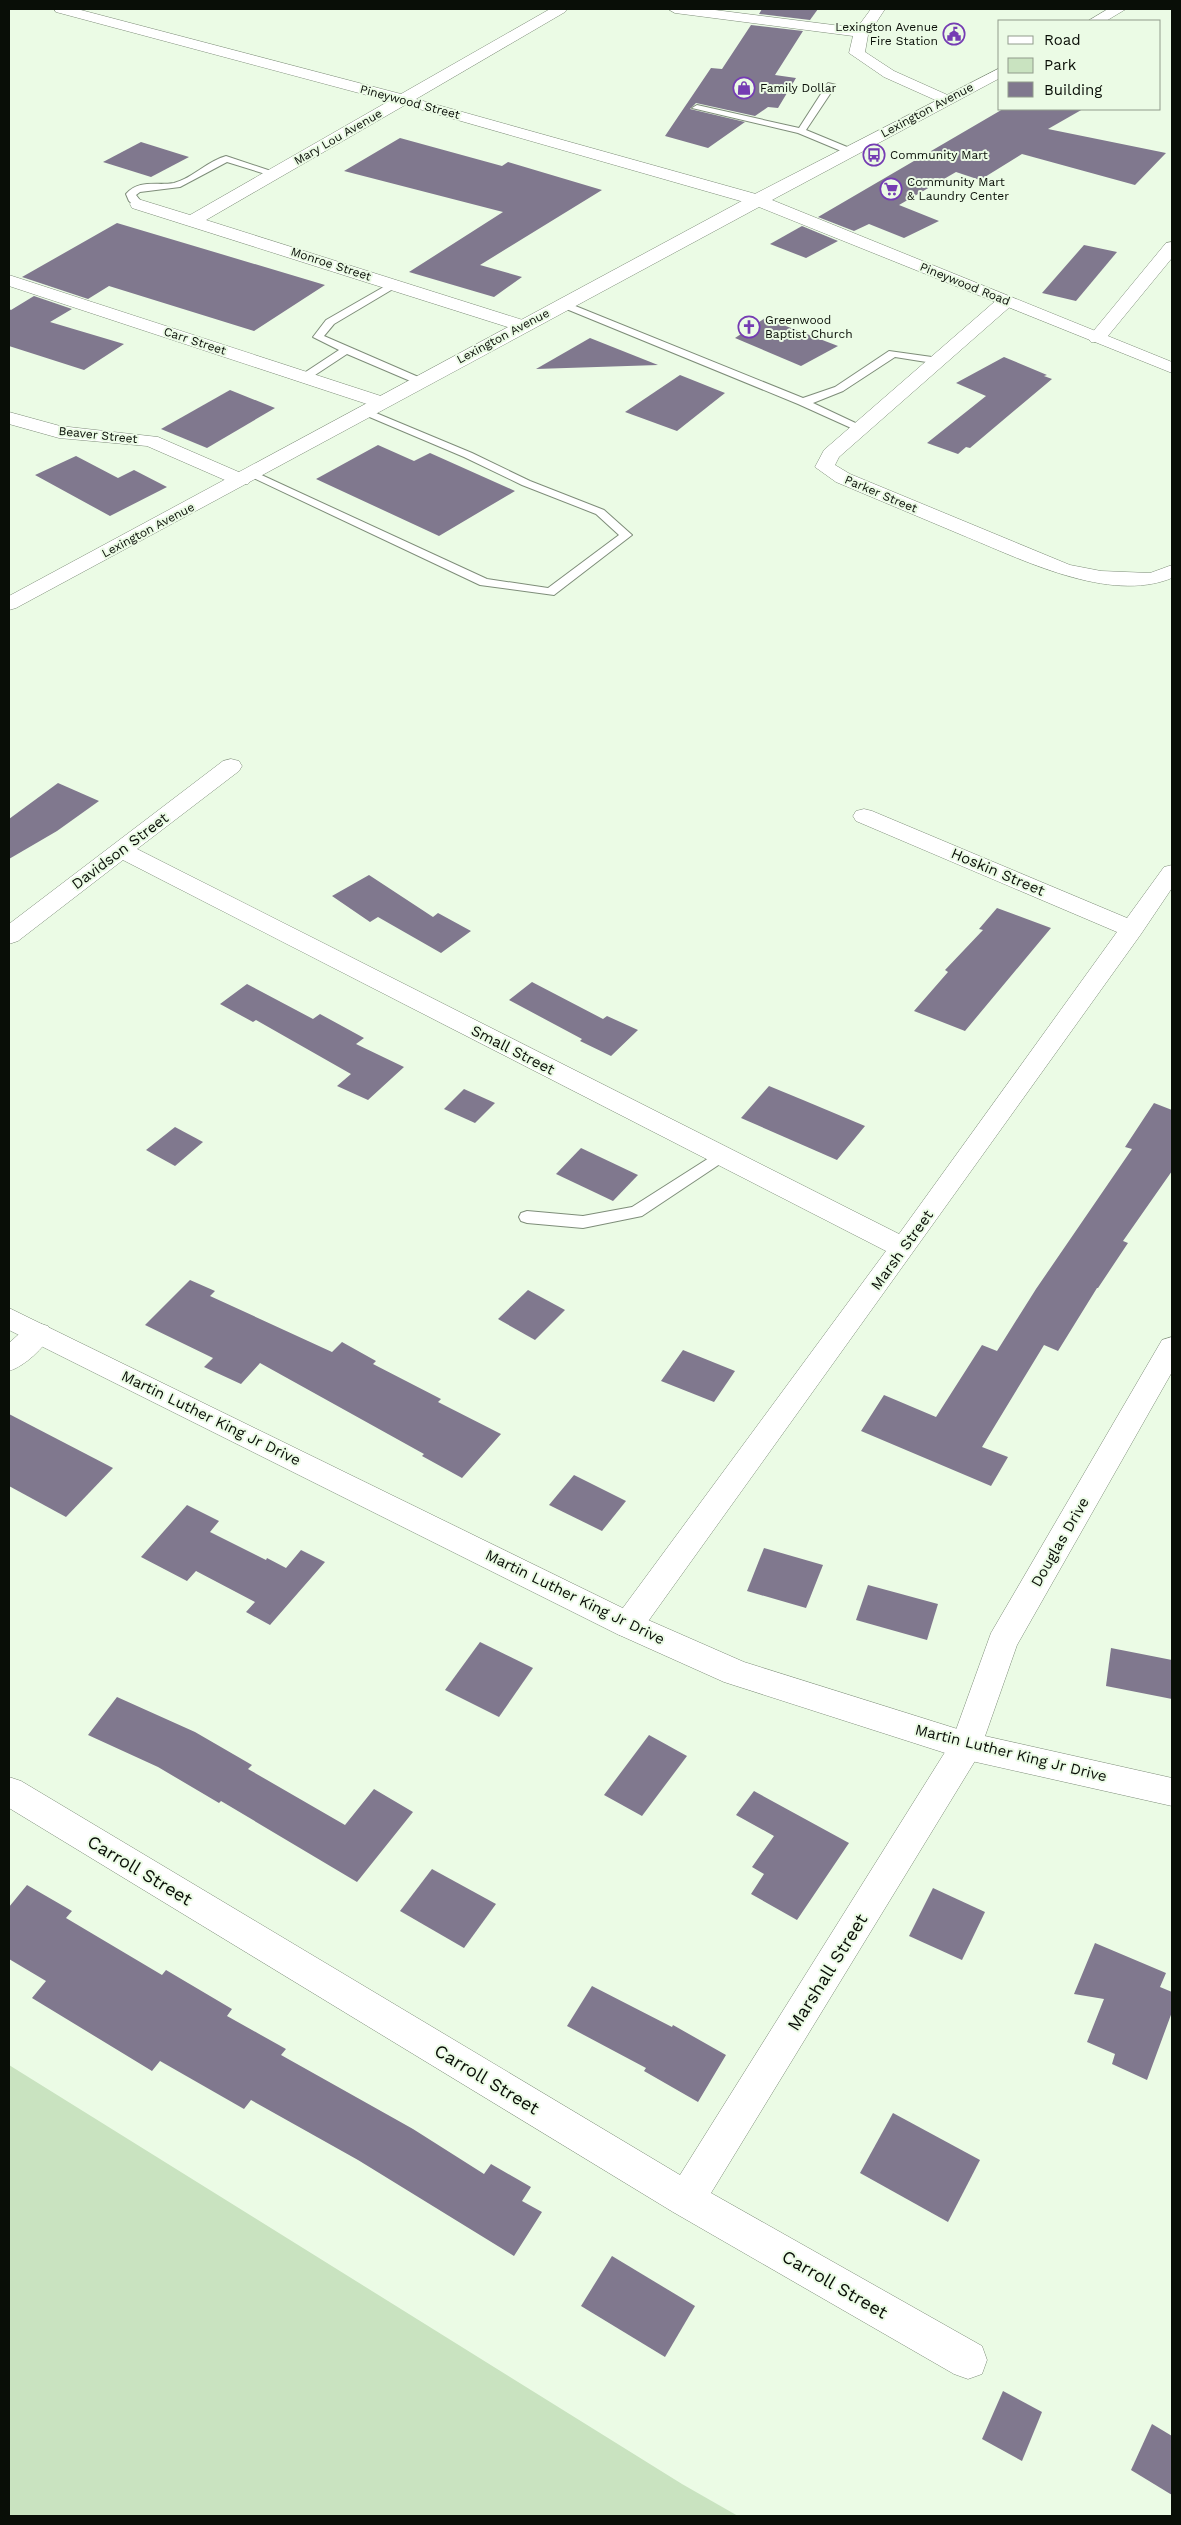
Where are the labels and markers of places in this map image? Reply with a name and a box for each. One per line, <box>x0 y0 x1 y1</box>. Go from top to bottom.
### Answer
place label: Lexington Avenue Fire Station <box>835 20 938 48</box>
public building icon: Lexington Avenue Fire Station <box>942 22 966 46</box>
shop icon: Family Dollar <box>732 76 756 100</box>
place label: Family Dollar <box>760 81 836 95</box>
bus stop icon: Community Mart <box>862 143 886 167</box>
place label: Community Mart <box>890 148 988 162</box>
place label: Community Mart & Laundry Center <box>907 175 1009 203</box>
supermarket icon: Community Mart & Laundry Center <box>879 177 903 201</box>
place label: Greenwood Baptist Church <box>765 313 853 341</box>
church icon: Greenwood Baptist Church <box>737 315 761 339</box>

